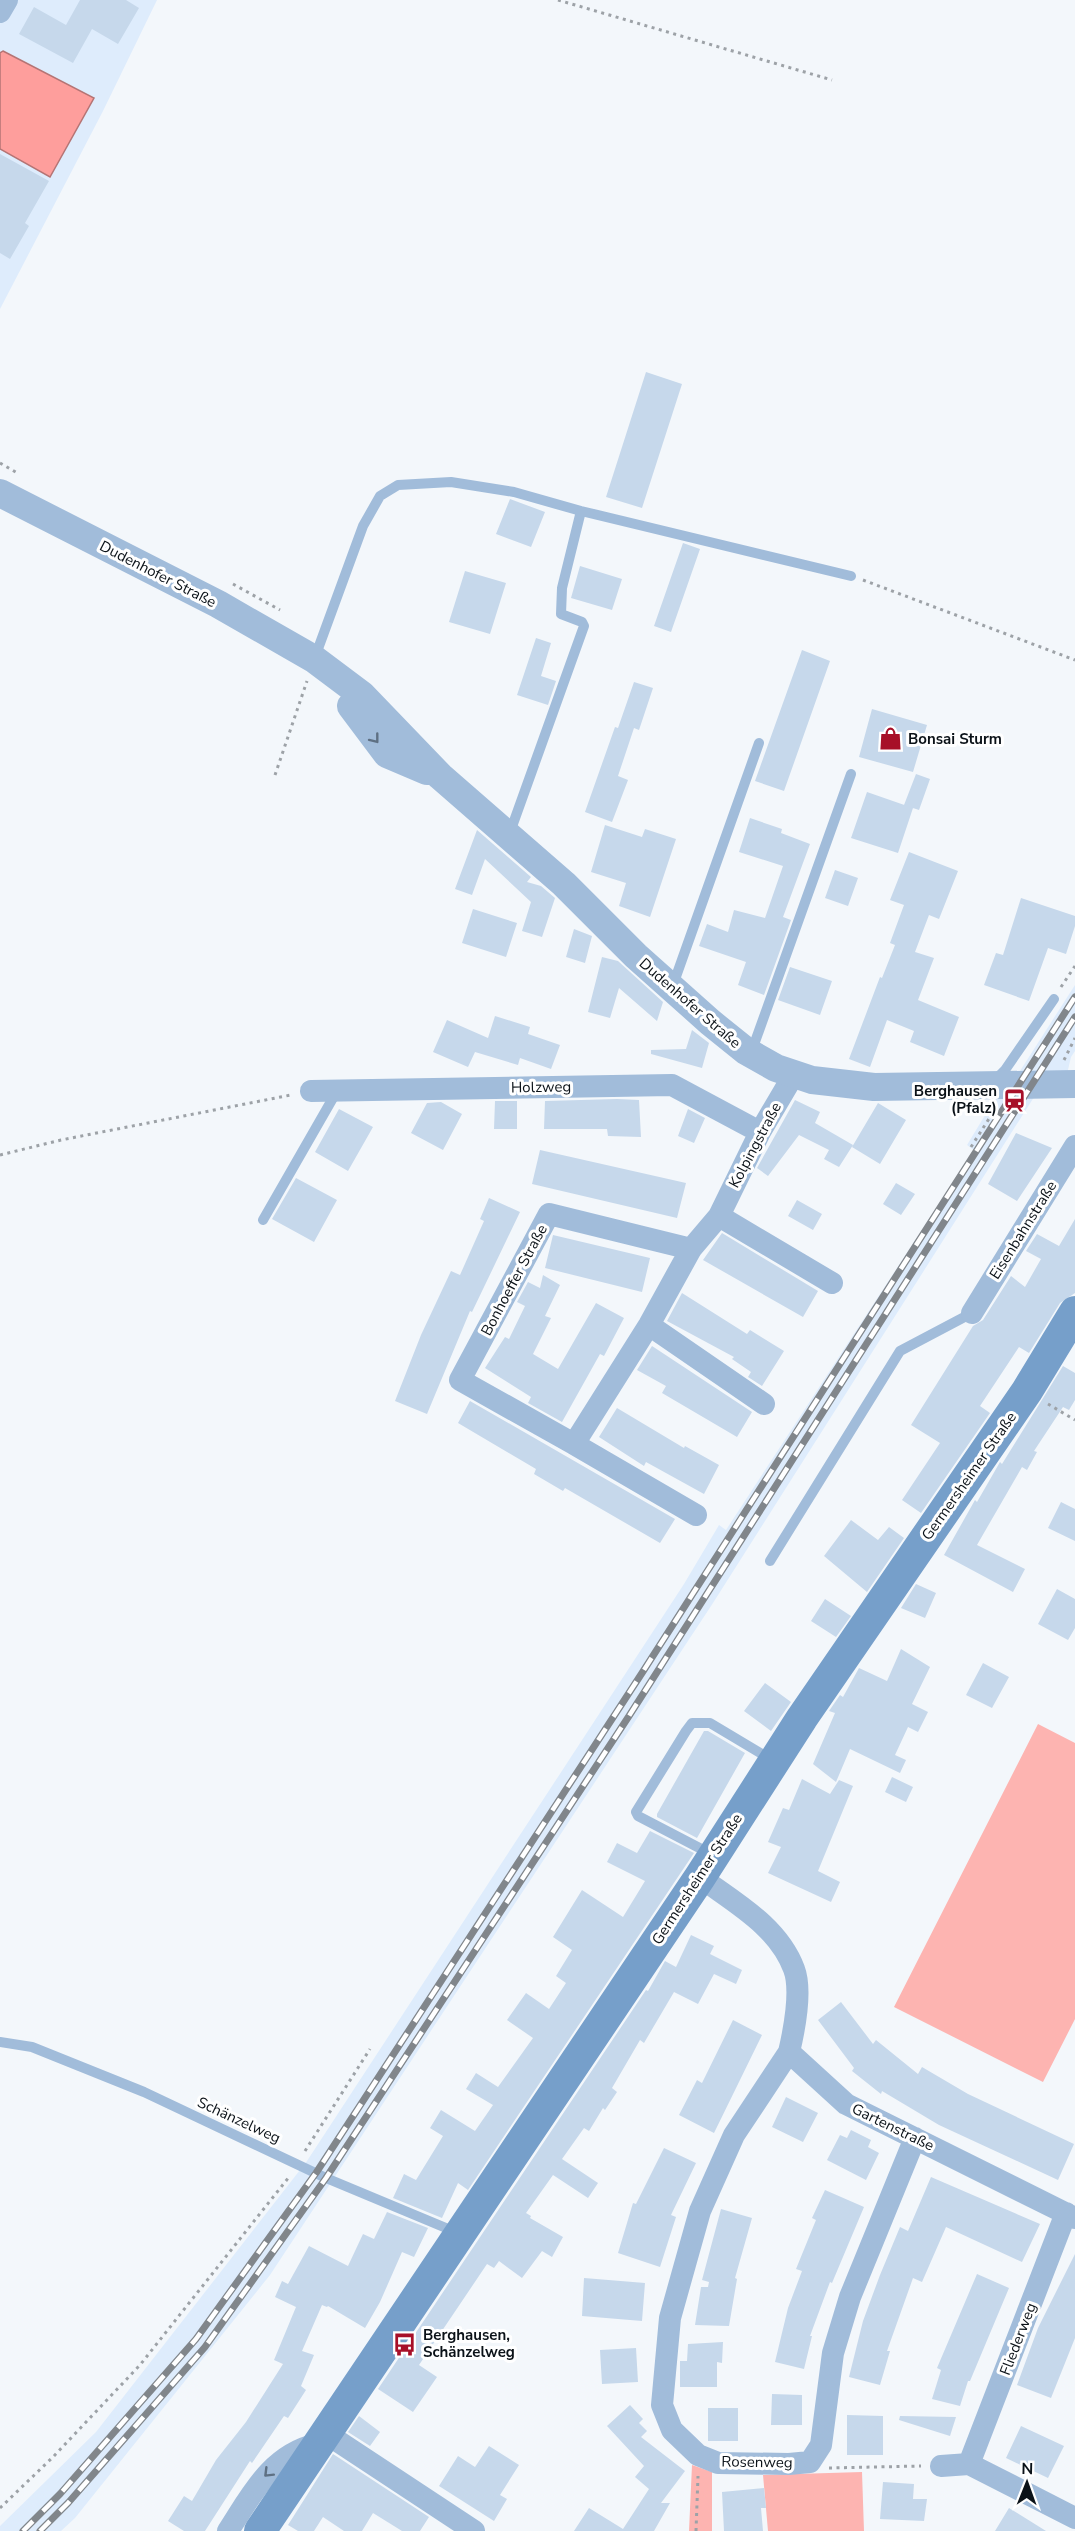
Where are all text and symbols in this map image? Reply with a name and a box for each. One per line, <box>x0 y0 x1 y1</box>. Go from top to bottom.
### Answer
street label: Dudenhofer Straße <box>96 536 220 612</box>
shop icon: Bonsai Sturm <box>877 726 903 752</box>
place label: Bonsai Sturm <box>908 729 1002 749</box>
one-way arrow <box>367 732 378 743</box>
street label: Dudenhofer Straße <box>635 953 745 1053</box>
street label: Holzweg <box>511 1076 571 1098</box>
place label: Berghausen (Pfalz) <box>914 1081 997 1118</box>
station icon: Berghausen (Pfalz) <box>1002 1087 1028 1113</box>
street label: Kolpingstraße <box>724 1099 786 1191</box>
street label: Eisenbahnstraße <box>985 1177 1061 1283</box>
street label: Bonhoeffer Straße <box>476 1221 552 1339</box>
street label: Germersheimer Straße <box>917 1408 1021 1544</box>
street label: Germersheimer Straße <box>647 1810 747 1948</box>
street label: Schänzelweg <box>194 2092 284 2148</box>
street label: Gartenstraße <box>849 2098 937 2156</box>
street label: Fliederweg <box>995 2300 1041 2378</box>
place label: Berghausen, Schänzelweg <box>423 2325 515 2362</box>
bus stop icon: Berghausen, Schänzelweg <box>392 2331 418 2357</box>
street label: Rosenweg <box>721 2451 793 2473</box>
north arrow <box>997 2453 1057 2513</box>
text: N <box>1021 2458 1033 2480</box>
one-way arrow <box>264 2467 275 2477</box>

